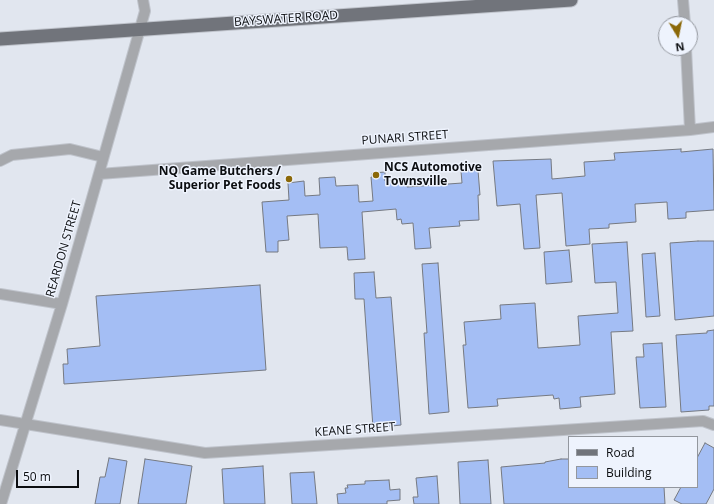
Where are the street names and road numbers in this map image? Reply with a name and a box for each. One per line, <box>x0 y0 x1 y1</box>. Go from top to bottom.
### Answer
street label: BAYSWATER ROAD <box>234 8 338 30</box>
street label: PUNARI STREET <box>361 128 449 148</box>
street label: REARDON STREET <box>43 199 85 299</box>
street label: KEANE STREET <box>314 420 396 440</box>

